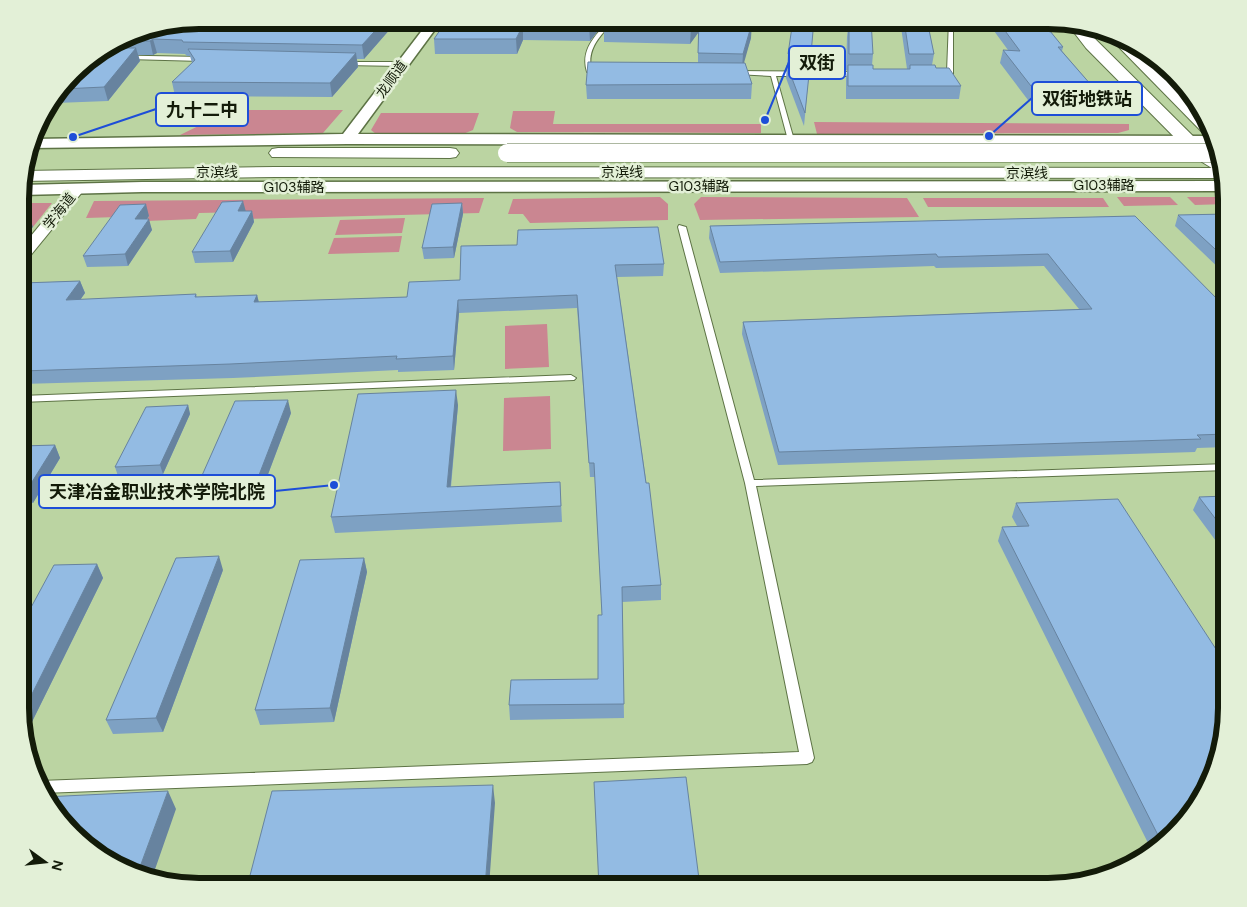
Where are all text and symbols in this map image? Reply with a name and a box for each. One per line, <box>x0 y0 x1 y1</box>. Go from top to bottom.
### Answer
callout: 双街 <box>789 46 845 79</box>
text: 双街 <box>799 51 835 75</box>
street label: 龙顺道 <box>371 57 411 101</box>
callout: 双街地铁站 <box>1032 82 1142 115</box>
text: 双街地铁站 <box>1042 87 1132 111</box>
callout: 九十二中 <box>156 93 248 126</box>
text: 九十二中 <box>166 98 238 122</box>
street label: 京滨线 <box>196 163 238 181</box>
street label: 京滨线 <box>601 163 643 181</box>
street label: 京滨线 <box>1006 164 1048 182</box>
street label: G103辅路 <box>1074 176 1134 194</box>
street label: G103辅路 <box>669 177 729 195</box>
street label: G103辅路 <box>264 178 324 196</box>
street label: 学海道 <box>39 189 79 233</box>
callout: 天津冶金职业技术学院北院 <box>39 475 275 508</box>
text: 天津冶金职业技术学院北院 <box>49 480 265 504</box>
north arrow <box>20 837 70 887</box>
text: N <box>48 858 68 873</box>

